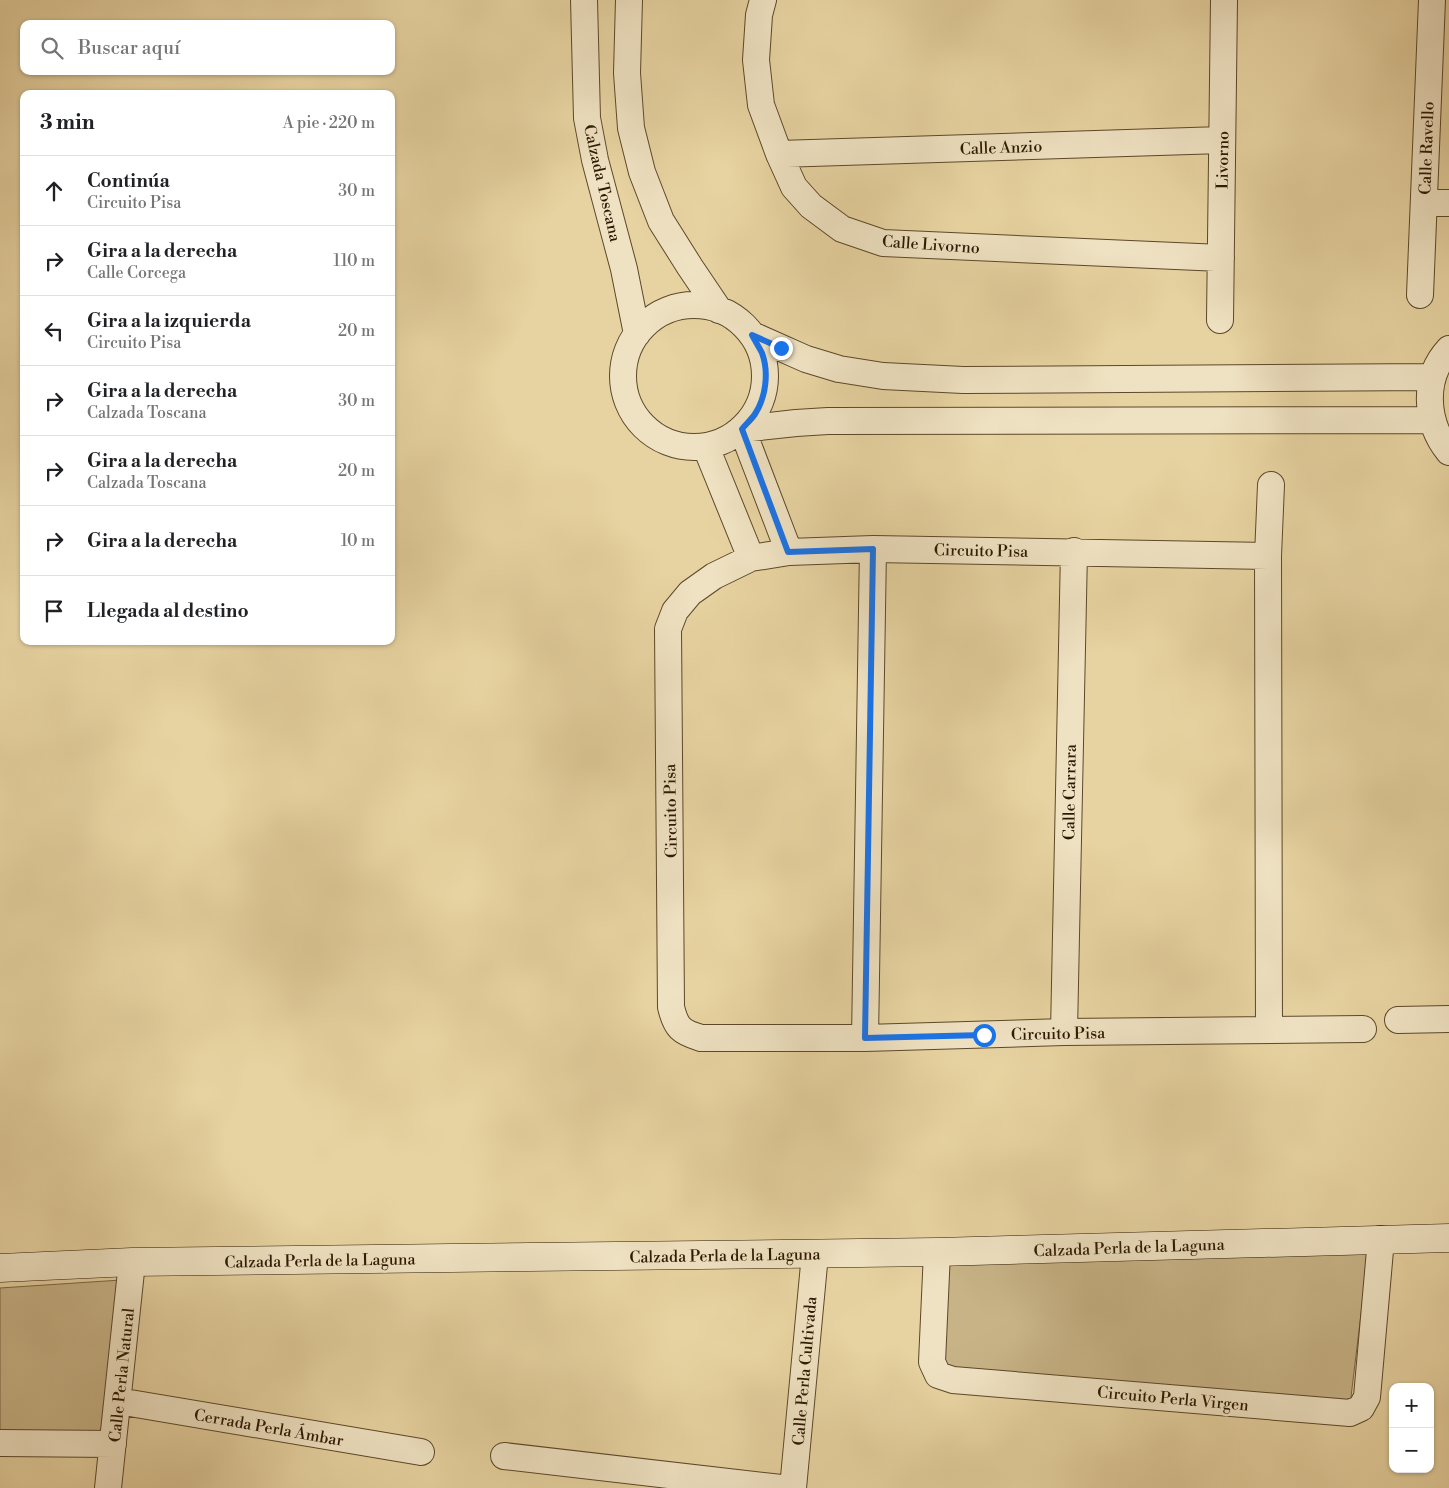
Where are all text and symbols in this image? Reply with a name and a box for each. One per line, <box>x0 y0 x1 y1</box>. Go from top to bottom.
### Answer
search box <box>20 20 395 75</box>
icon: search <box>38 34 66 62</box>
text: Buscar aquí <box>78 36 180 60</box>
street label: Calle Ravello <box>1415 101 1439 195</box>
text: 3 min <box>40 110 95 136</box>
text: A pie · 220 m <box>283 113 375 133</box>
street label: Calzada Toscana <box>579 123 625 245</box>
street label: Livorno <box>1212 131 1234 189</box>
street label: Calle Anzio <box>960 137 1043 159</box>
text: Continúa <box>87 169 170 193</box>
icon: ahead <box>40 177 68 205</box>
text: 30 m <box>338 181 375 201</box>
text: Circuito Pisa <box>87 193 181 213</box>
street label: Calle Livorno <box>881 232 981 258</box>
text: Gira a la derecha <box>87 239 237 263</box>
icon: right <box>40 247 68 275</box>
text: 110 m <box>333 251 375 271</box>
text: Calle Corcega <box>87 263 186 283</box>
text: Gira a la izquierda <box>87 309 251 333</box>
icon: left <box>40 317 68 345</box>
text: 20 m <box>338 321 375 341</box>
text: Circuito Pisa <box>87 333 181 353</box>
route end <box>770 337 793 360</box>
text: Gira a la derecha <box>87 379 237 403</box>
icon: right <box>40 387 68 415</box>
text: 30 m <box>338 391 375 411</box>
text: Calzada Toscana <box>87 403 207 423</box>
text: Gira a la derecha <box>87 449 237 473</box>
icon: right <box>40 457 68 485</box>
text: 20 m <box>338 461 375 481</box>
text: Calzada Toscana <box>87 473 207 493</box>
icon: right <box>40 527 68 555</box>
text: Gira a la derecha <box>87 529 237 553</box>
text: 10 m <box>341 531 375 551</box>
street label: Circuito Pisa <box>934 540 1029 562</box>
icon: arrive <box>40 597 68 625</box>
text: Llegada al destino <box>87 599 249 623</box>
street label: Calle Carrara <box>1059 743 1081 840</box>
street label: Circuito Pisa <box>660 763 682 858</box>
street label: Circuito Pisa <box>1011 1023 1106 1045</box>
route start <box>973 1024 996 1047</box>
street label: Calzada Perla de la Laguna <box>1033 1235 1226 1261</box>
street label: Calzada Perla de la Laguna <box>629 1244 822 1268</box>
street label: Calzada Perla de la Laguna <box>224 1249 417 1273</box>
street label: Calle Perla Cultivada <box>789 1295 822 1447</box>
street label: Calle Perla Natural <box>105 1307 139 1443</box>
street label: Circuito Perla Virgen <box>1096 1382 1250 1416</box>
map controls <box>1389 1383 1434 1473</box>
button: + <box>1389 1383 1434 1428</box>
street label: Cerrada Perla Ámbar <box>192 1403 346 1451</box>
button: − <box>1389 1428 1434 1473</box>

